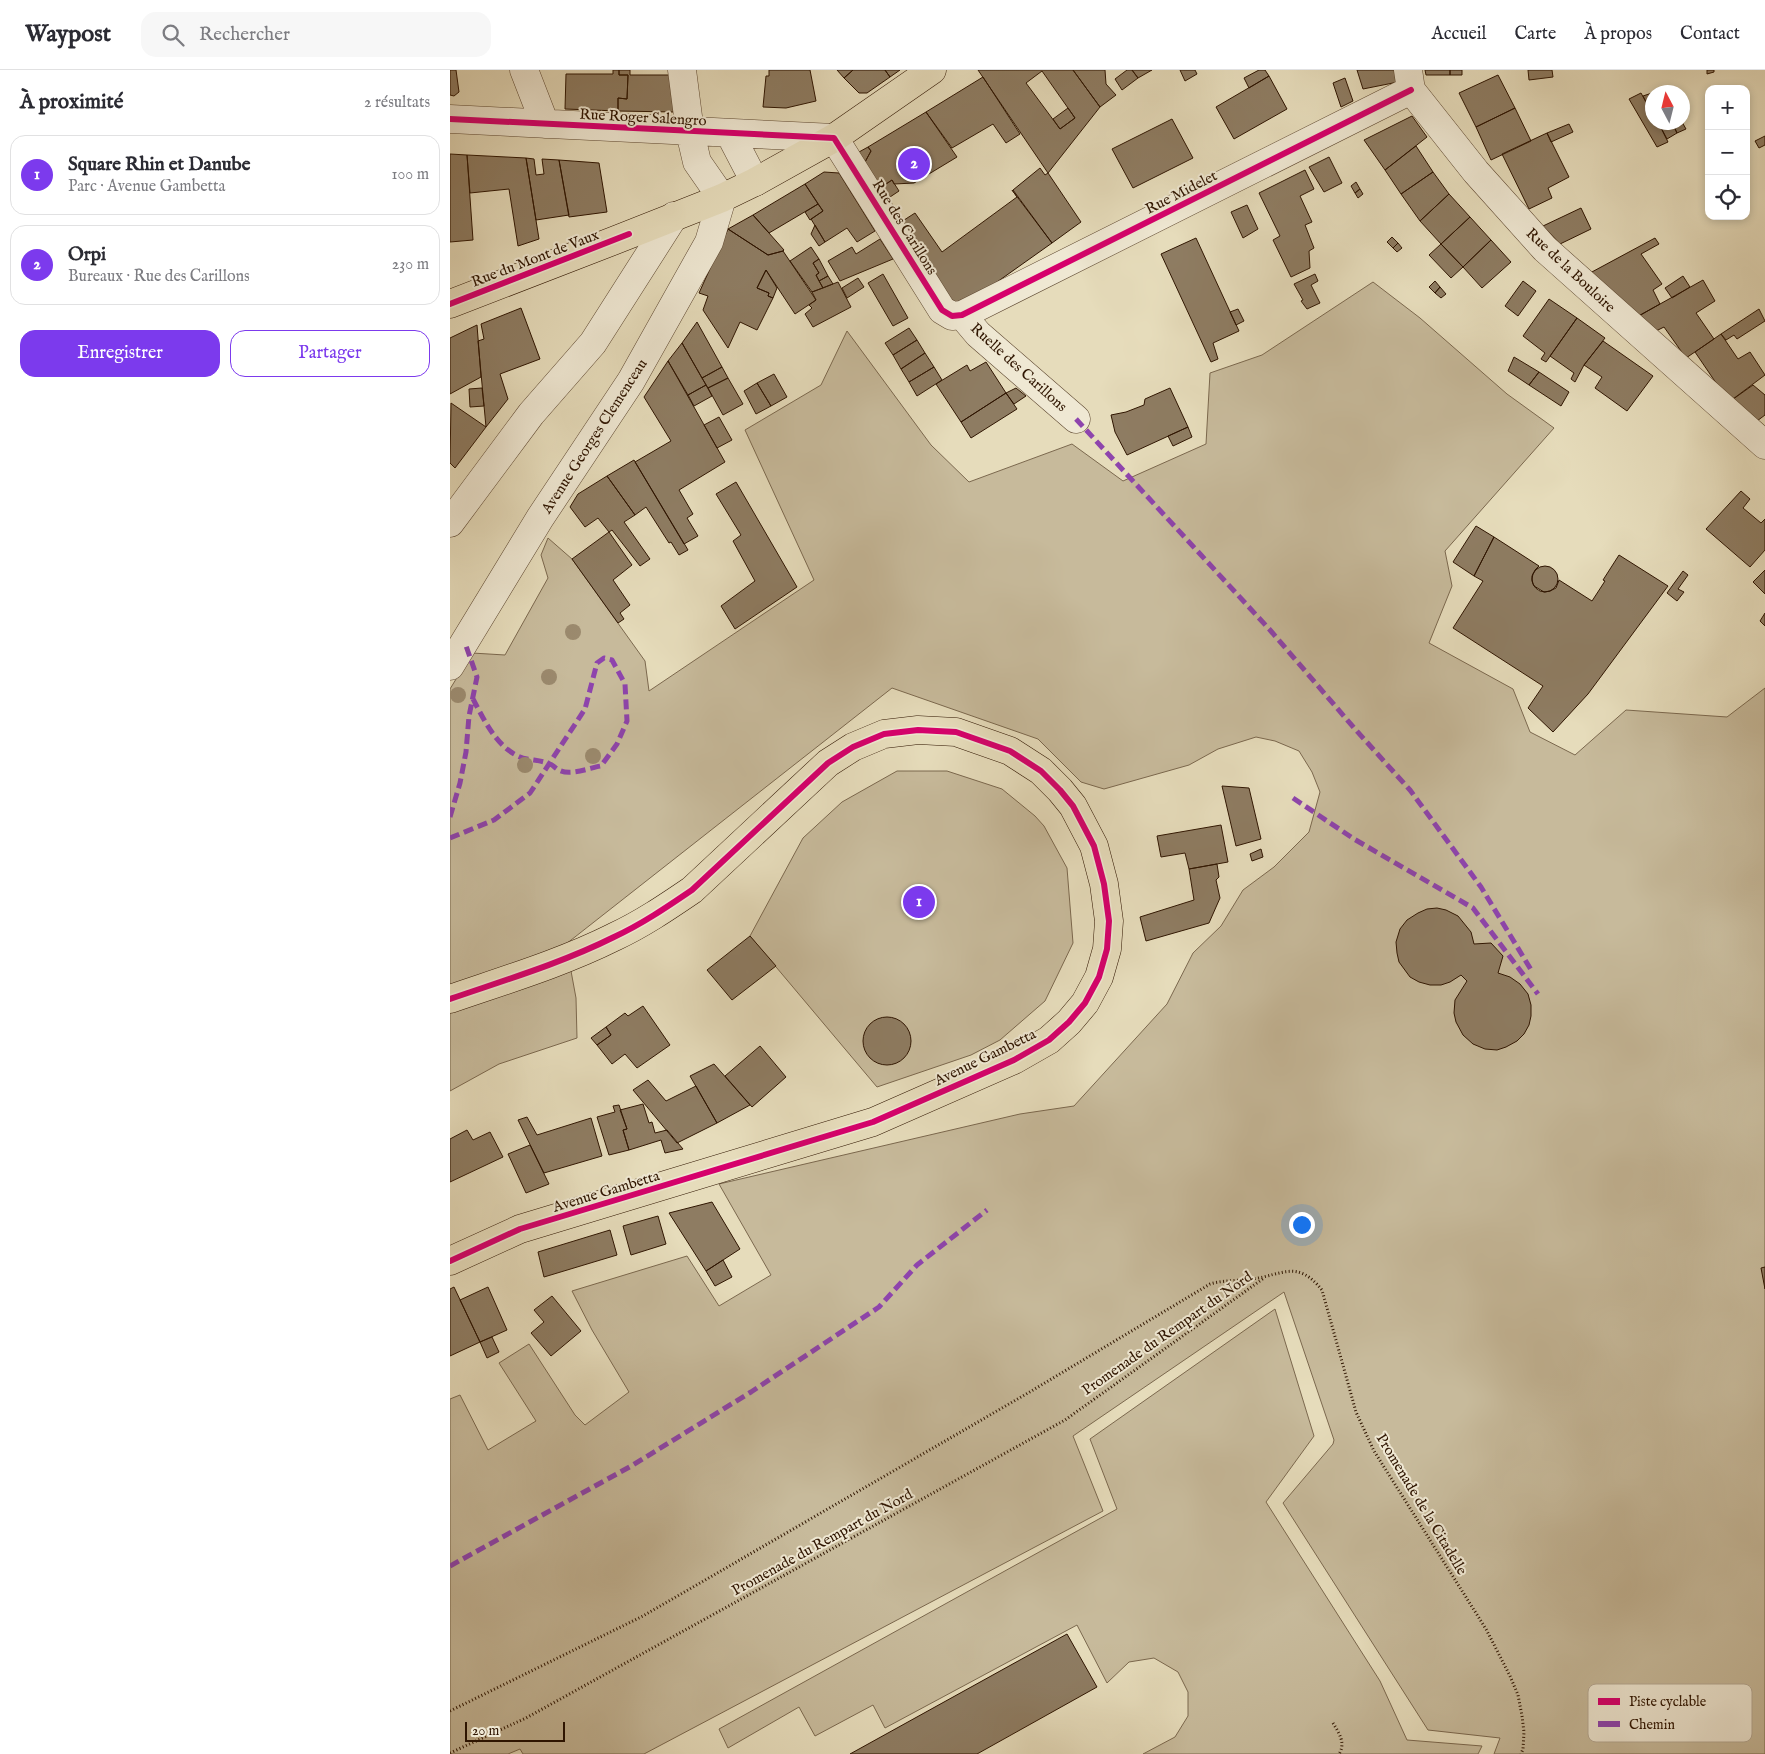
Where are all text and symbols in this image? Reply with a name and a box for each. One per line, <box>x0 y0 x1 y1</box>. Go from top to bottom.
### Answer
search box <box>141 12 491 57</box>
text: Waypost <box>25 19 111 50</box>
icon: search <box>159 21 187 49</box>
text: Rechercher <box>199 23 290 47</box>
text: Accueil <box>1432 23 1487 46</box>
text: Carte <box>1515 23 1556 46</box>
text: À propos <box>1584 23 1652 46</box>
text: Contact <box>1680 23 1740 46</box>
north arrow <box>1645 85 1690 130</box>
map controls <box>1705 85 1750 220</box>
button: + <box>1705 85 1750 130</box>
text: À proximité <box>20 89 123 116</box>
text: 2 résultats <box>364 93 430 113</box>
street label: Rue Roger Salengro <box>579 105 707 130</box>
button: − <box>1705 130 1750 175</box>
pin: 2 <box>898 145 930 183</box>
text: Square Rhin et Danube <box>68 153 250 177</box>
text: 1 <box>34 165 40 185</box>
text: 100 m <box>392 165 429 185</box>
street label: Rue Midelet <box>1142 166 1220 219</box>
button: locate <box>1705 175 1750 220</box>
street label: Rue des Carillons <box>868 176 941 278</box>
text: Parc · Avenue Gambetta <box>68 177 225 197</box>
street label: Rue de la Bouloire <box>1522 224 1619 317</box>
street label: Rue du Mont de Vaux <box>469 225 602 292</box>
text: Orpi <box>68 243 106 267</box>
text: 2 <box>33 255 41 275</box>
text: 230 m <box>392 255 429 275</box>
text: Bureaux · Rue des Carillons <box>68 267 250 287</box>
street label: Ruelle des Carillons <box>966 319 1071 416</box>
button: Enregistrer <box>20 330 220 377</box>
button: Partager <box>230 330 430 377</box>
street label: Avenue Georges Clemenceau <box>537 355 652 518</box>
pin: 1 <box>903 883 935 921</box>
street label: Avenue Gambetta <box>930 1024 1040 1091</box>
street label: Avenue Gambetta <box>549 1166 662 1217</box>
your location <box>1289 1212 1315 1238</box>
street label: Promenade du Rempart du Nord <box>1078 1267 1257 1400</box>
street label: Promenade de la Citadelle <box>1372 1430 1471 1578</box>
street label: Promenade du Rempart du Nord <box>728 1484 917 1600</box>
legend <box>1588 1684 1752 1742</box>
text: Piste cyclable <box>1629 1693 1707 1711</box>
text: Chemin <box>1629 1716 1675 1734</box>
scale bar <box>465 1719 565 1742</box>
text: 20 m <box>472 1722 499 1740</box>

